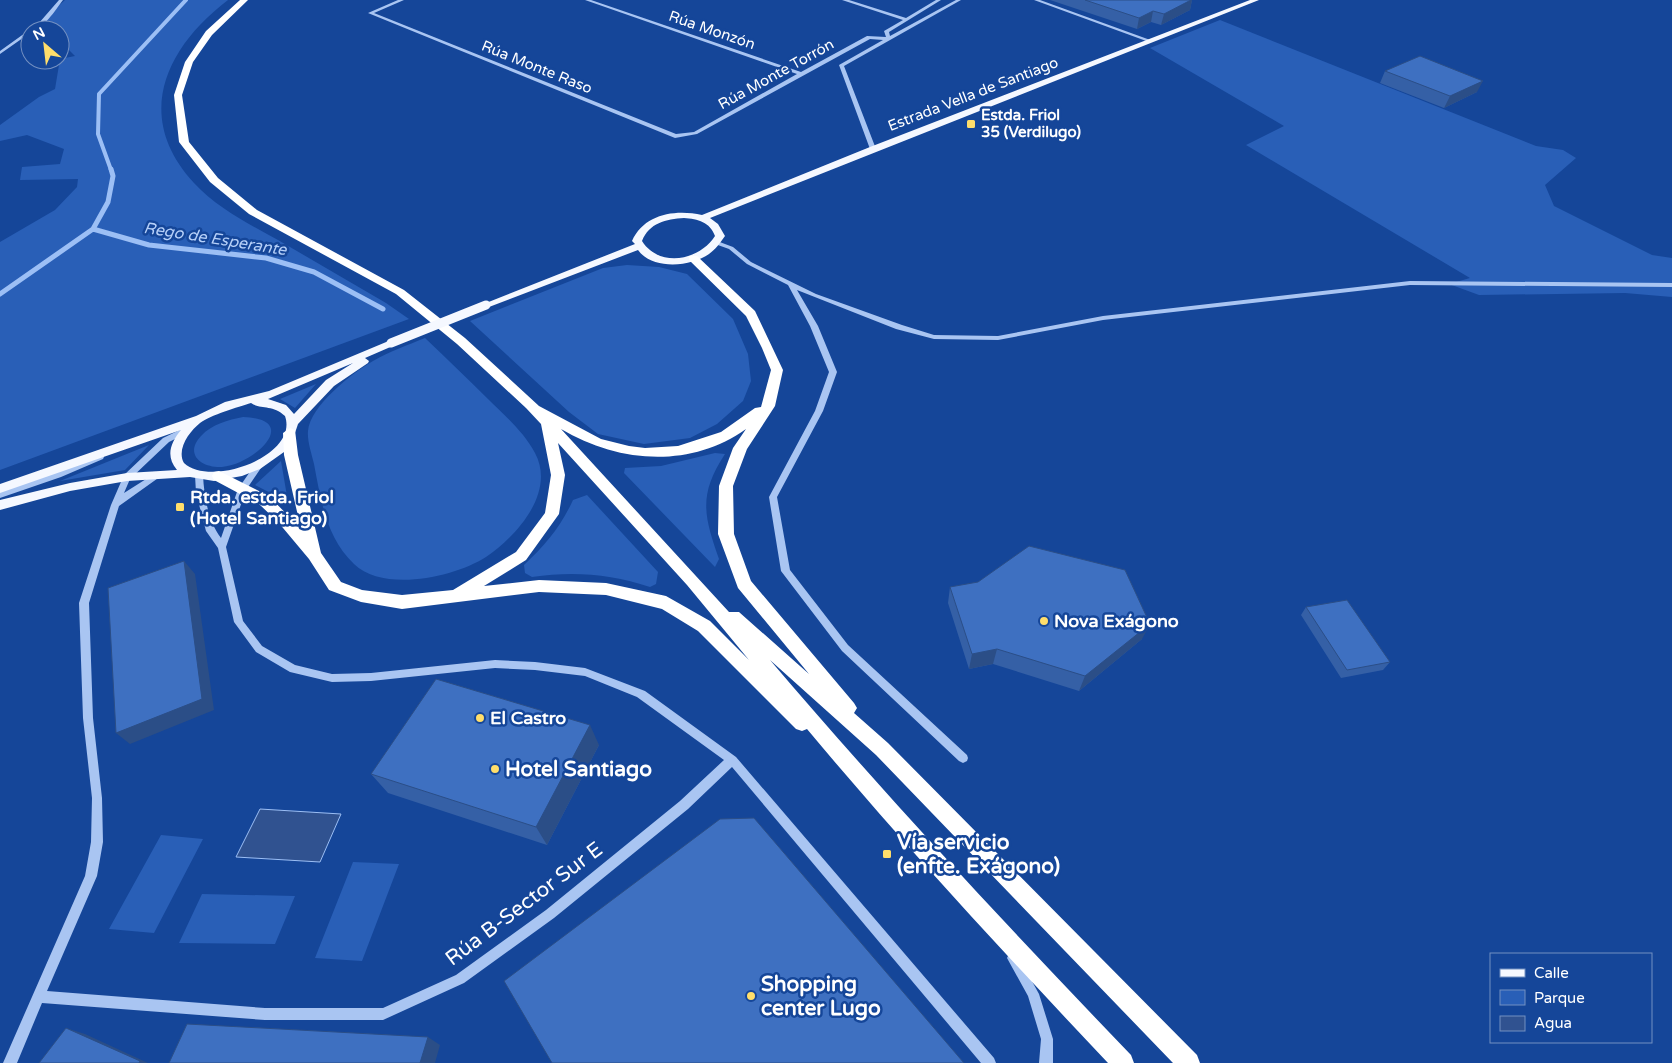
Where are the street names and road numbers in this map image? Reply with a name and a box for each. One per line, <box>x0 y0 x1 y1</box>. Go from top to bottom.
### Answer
street label: Rúa Monzón <box>666 7 758 53</box>
street label: Rúa Monte Torrón <box>715 35 837 113</box>
street label: Rúa Monte Raso <box>479 37 595 97</box>
street label: Estrada Vella de Santiago <box>885 53 1061 135</box>
street label: Rúa B-Sector Sur E <box>440 837 608 971</box>

